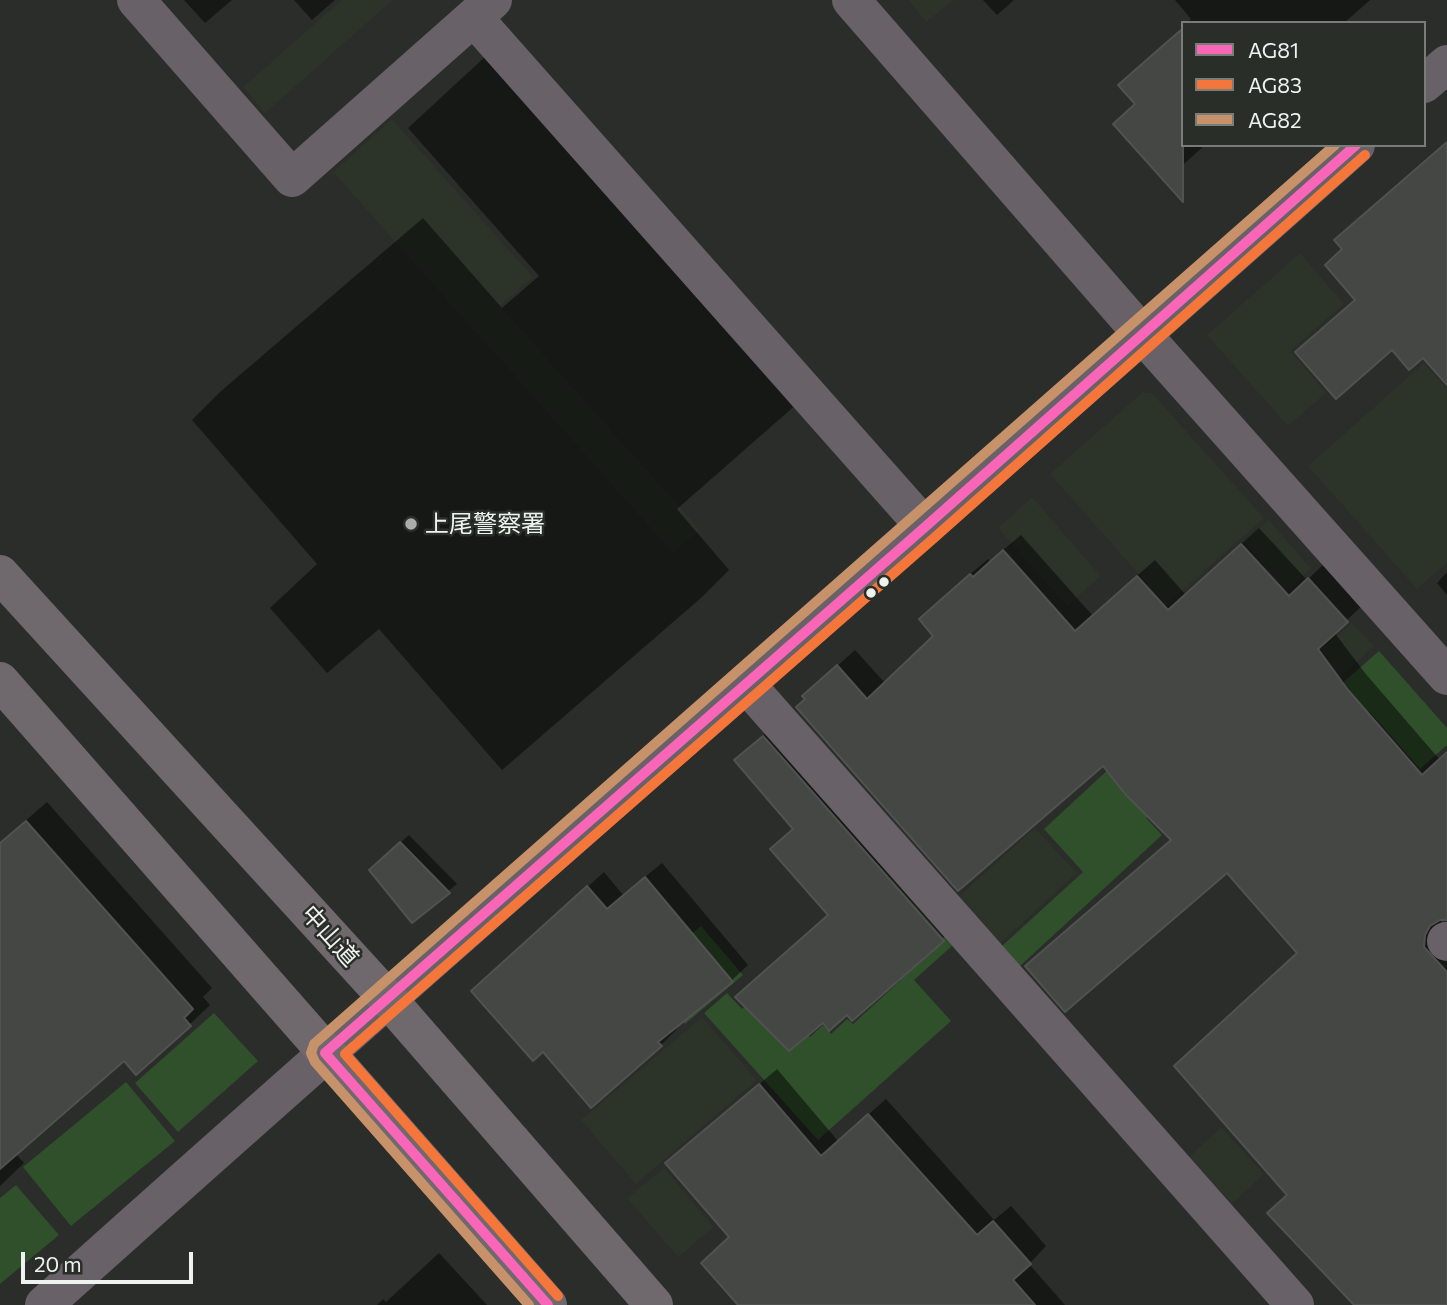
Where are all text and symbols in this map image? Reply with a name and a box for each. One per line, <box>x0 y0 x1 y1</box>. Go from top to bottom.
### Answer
legend <box>1181 21 1426 147</box>
text: AG81 <box>1248 37 1299 62</box>
text: AG83 <box>1248 72 1302 97</box>
text: AG82 <box>1248 107 1302 132</box>
place label: 上尾警察署 <box>425 510 545 538</box>
marker: 上尾警察署 <box>403 516 419 532</box>
unlabelled marker <box>877 575 891 589</box>
unlabelled marker <box>864 586 878 600</box>
street label: 中山道 <box>295 900 365 972</box>
scale bar <box>24 1238 196 1282</box>
text: 20 m <box>34 1251 82 1276</box>

